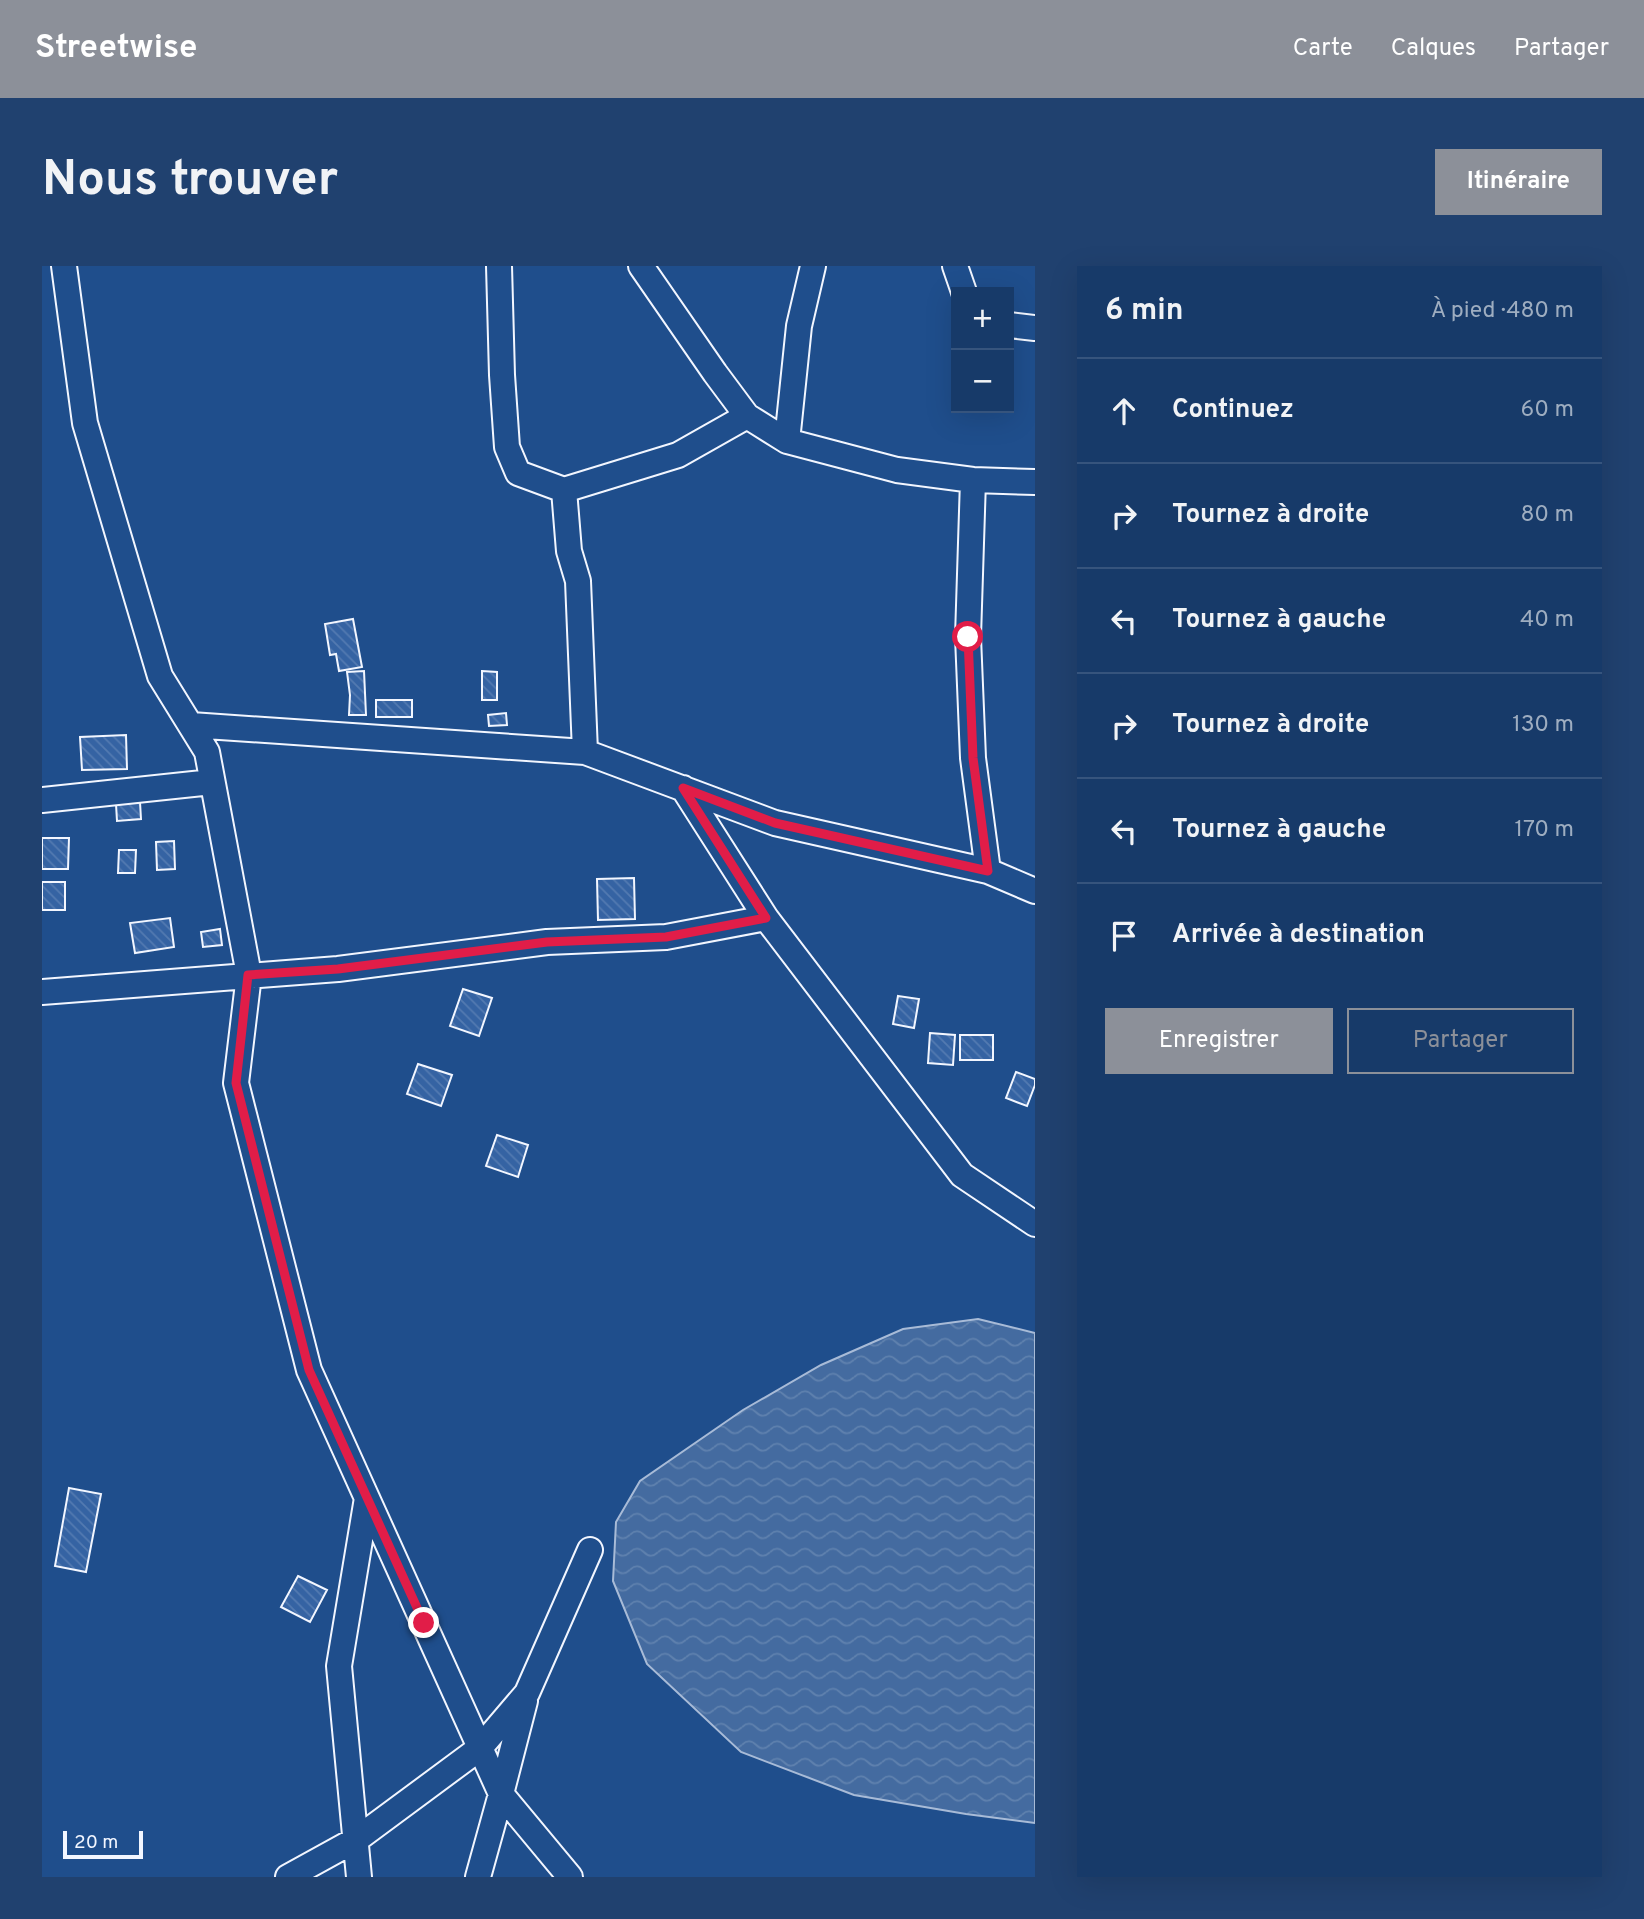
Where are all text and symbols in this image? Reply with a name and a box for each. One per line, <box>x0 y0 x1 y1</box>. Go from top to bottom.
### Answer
text: Streetwise <box>35 28 197 70</box>
text: Carte <box>1293 34 1353 64</box>
text: Calques <box>1391 34 1476 64</box>
text: Partager <box>1514 34 1609 64</box>
button: Itinéraire <box>1435 149 1602 215</box>
text: Nous trouver <box>42 151 338 213</box>
map controls <box>951 287 1014 413</box>
button: + <box>951 287 1014 350</box>
text: 6 min <box>1105 293 1183 330</box>
text: À pied · 480 m <box>1431 297 1574 326</box>
button: − <box>951 350 1014 413</box>
icon: ahead <box>1105 392 1143 430</box>
text: Continuez <box>1172 394 1294 427</box>
text: 60 m <box>1521 396 1574 425</box>
icon: right <box>1105 497 1143 535</box>
text: Tournez à droite <box>1172 499 1369 532</box>
text: 80 m <box>1521 501 1574 530</box>
icon: left <box>1105 602 1143 640</box>
text: Tournez à gauche <box>1172 604 1386 637</box>
text: 40 m <box>1520 606 1574 635</box>
route start <box>952 621 983 652</box>
icon: right <box>1105 707 1143 745</box>
text: Tournez à droite <box>1172 709 1369 742</box>
text: 130 m <box>1512 711 1574 740</box>
icon: left <box>1105 812 1143 850</box>
text: Tournez à gauche <box>1172 814 1386 847</box>
text: 170 m <box>1515 816 1574 845</box>
icon: arrive <box>1105 917 1143 955</box>
text: Arrivée à destination <box>1172 919 1425 952</box>
button: Enregistrer <box>1105 1008 1333 1074</box>
button: Partager <box>1347 1008 1574 1074</box>
route end <box>408 1607 439 1638</box>
scale bar <box>63 1828 144 1860</box>
text: 20 m <box>74 1831 118 1855</box>

